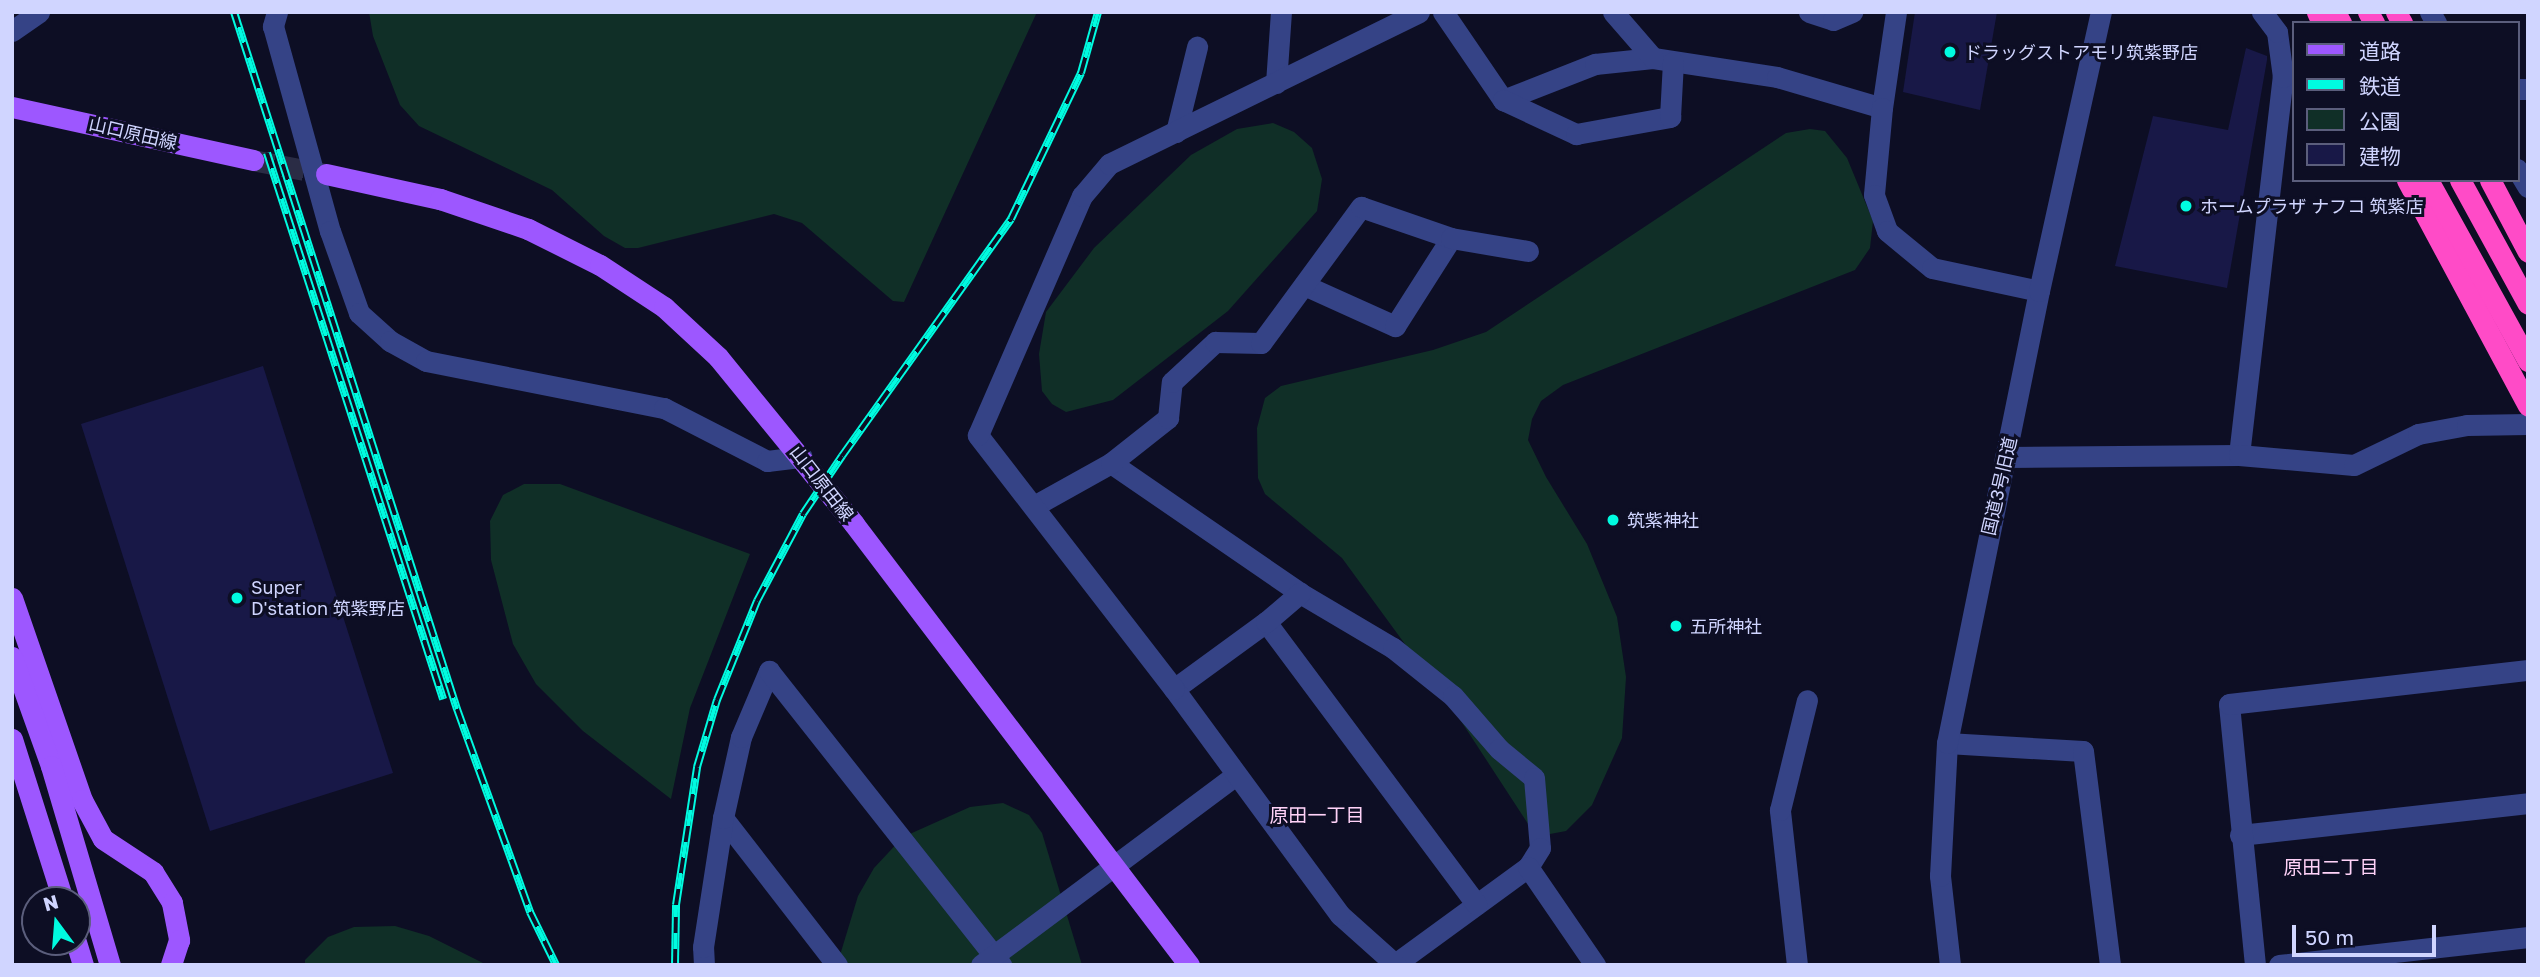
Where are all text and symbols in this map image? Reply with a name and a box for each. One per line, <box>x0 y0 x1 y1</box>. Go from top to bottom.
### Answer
legend <box>2292 21 2519 182</box>
text: 道路 <box>2359 38 2401 64</box>
place label: ドラッグストアモリ筑紫野店 <box>1964 41 2198 63</box>
marker: ドラッグストアモリ筑紫野店 <box>1942 44 1958 60</box>
text: 鉄道 <box>2359 73 2401 99</box>
text: 公園 <box>2359 108 2401 134</box>
street label: 山口原田線 <box>87 112 179 154</box>
text: 建物 <box>2359 143 2401 169</box>
place label: ホームプラザ ナフコ 筑紫店 <box>2200 195 2425 217</box>
marker: ホームプラザ ナフコ 筑紫店 <box>2178 198 2194 214</box>
street label: 国道3号旧道 <box>1977 435 2021 537</box>
street label: 山口原田線 <box>786 441 858 525</box>
place label: 筑紫神社 <box>1627 509 1699 531</box>
marker: 筑紫神社 <box>1605 512 1621 528</box>
place label: Super D'station 筑紫野店 <box>251 577 405 620</box>
marker: Super D'station 筑紫野店 <box>229 590 245 606</box>
place label: 五所神社 <box>1690 615 1762 637</box>
marker: 五所神社 <box>1668 618 1684 634</box>
district label: 原田一丁目 <box>1270 804 1364 826</box>
district label: 原田二丁目 <box>2284 856 2378 878</box>
north arrow <box>21 886 91 956</box>
text: N <box>41 889 61 915</box>
scale bar <box>2295 911 2438 955</box>
text: 50 m <box>2305 924 2354 950</box>

